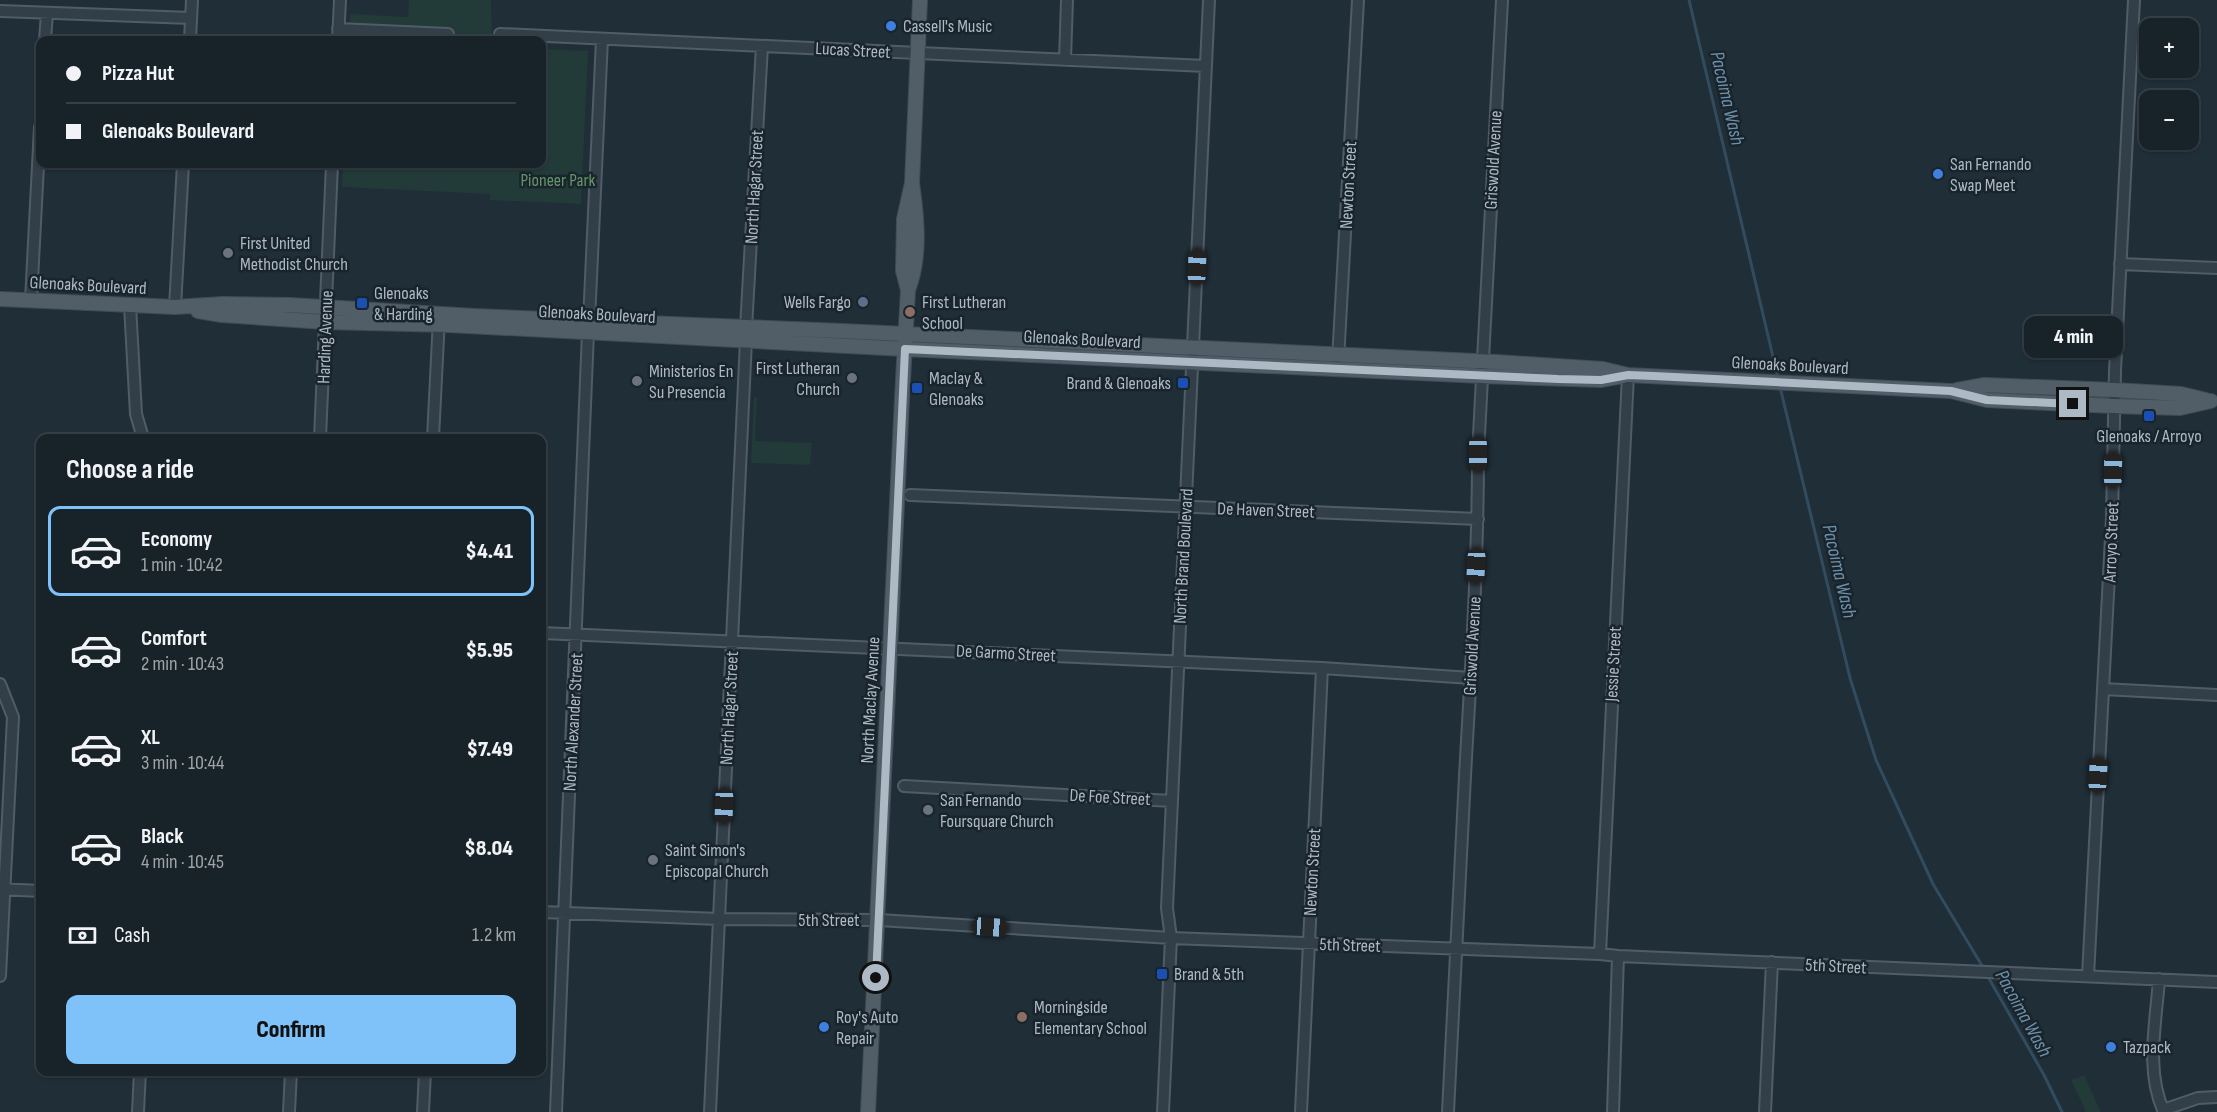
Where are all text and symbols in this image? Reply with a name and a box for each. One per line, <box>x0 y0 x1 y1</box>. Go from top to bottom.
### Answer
place label: Cassell's Music <box>903 16 992 37</box>
map controls <box>2139 18 2199 150</box>
button: + <box>2139 18 2199 78</box>
marker: Cassell's Music <box>884 19 898 33</box>
street label: Lucas Street <box>815 38 892 63</box>
water label: Pacoima Wash <box>1705 49 1749 148</box>
text: Pizza Hut <box>102 60 174 87</box>
button: − <box>2139 90 2199 150</box>
street label: Griswold Avenue <box>1480 110 1507 210</box>
text: Glenoaks Boulevard <box>102 118 254 145</box>
street label: North Hagar Street <box>741 129 768 245</box>
street label: Newton Street <box>1336 140 1361 229</box>
place label: San Fernando Swap Meet <box>1950 154 2032 196</box>
marker: San Fernando Swap Meet <box>1931 167 1945 181</box>
park label: Pioneer Park <box>521 170 596 191</box>
place label: First United Methodist Church <box>240 233 348 275</box>
marker: First United Methodist Church <box>221 246 235 260</box>
car <box>1187 249 1207 285</box>
street label: Glenoaks Boulevard <box>29 272 147 299</box>
place label: Glenoaks & Harding <box>374 283 433 325</box>
street label: Harding Avenue <box>313 290 338 384</box>
place label: Wells Fargo <box>784 292 851 313</box>
place label: First Lutheran School <box>922 292 1006 334</box>
marker: Wells Fargo <box>856 295 870 309</box>
marker: Glenoaks & Harding <box>355 296 369 310</box>
street label: Glenoaks Boulevard <box>538 301 656 328</box>
marker: First Lutheran School <box>903 305 917 319</box>
callout: 4 min <box>2024 317 2122 359</box>
text: 4 min <box>2054 325 2093 349</box>
street label: Glenoaks Boulevard <box>1023 326 1141 353</box>
street label: Glenoaks Boulevard <box>1731 352 1849 379</box>
place label: First Lutheran Church <box>756 358 840 400</box>
place label: Ministerios En Su Presencia <box>649 361 734 403</box>
place label: Maclay & Glenoaks <box>929 368 984 410</box>
marker: First Lutheran Church <box>845 371 859 385</box>
place label: Brand & Glenoaks <box>1066 373 1171 394</box>
marker: Ministerios En Su Presencia <box>630 374 644 388</box>
marker: Brand & Glenoaks <box>1176 376 1190 390</box>
marker: Maclay & Glenoaks <box>910 381 924 395</box>
route end <box>2059 390 2086 417</box>
marker: Glenoaks / Arroyo <box>2142 409 2156 423</box>
place label: Glenoaks / Arroyo <box>2096 426 2202 447</box>
car <box>1469 436 1487 472</box>
car <box>2104 452 2122 488</box>
text: Choose a ride <box>66 454 194 486</box>
street label: North Brand Boulevard <box>1169 488 1198 624</box>
street label: De Haven Street <box>1217 498 1316 523</box>
street label: Arroyo Street <box>2100 501 2123 584</box>
water label: Pacoima Wash <box>1817 522 1861 621</box>
icon: car <box>69 524 123 578</box>
text: Economy <box>141 526 212 553</box>
text: $4.41 <box>466 538 513 565</box>
car <box>1466 548 1486 584</box>
text: 1 min · 10:42 <box>141 553 223 577</box>
street label: Griswold Avenue <box>1459 596 1486 696</box>
icon: car <box>69 623 123 677</box>
text: Comfort <box>141 625 207 652</box>
street label: Jessie Street <box>1601 625 1626 703</box>
street label: North Maclay Avenue <box>857 636 884 764</box>
text: $5.95 <box>466 637 513 664</box>
street label: De Garmo Street <box>956 640 1057 667</box>
street label: North Hagar Street <box>716 650 743 766</box>
text: 2 min · 10:43 <box>141 652 224 676</box>
street label: North Alexander Street <box>559 652 588 792</box>
icon: car <box>69 722 123 776</box>
text: XL <box>141 724 160 751</box>
text: $7.49 <box>467 736 513 763</box>
text: 3 min · 10:44 <box>141 751 224 775</box>
car <box>2088 757 2108 793</box>
street label: De Foe Street <box>1069 785 1152 810</box>
car <box>714 788 734 824</box>
place label: San Fernando Foursquare Church <box>940 790 1054 832</box>
marker: San Fernando Foursquare Church <box>921 803 935 817</box>
icon: car <box>69 821 123 875</box>
text: Black <box>141 823 183 850</box>
street label: Newton Street <box>1300 827 1325 916</box>
text: $8.04 <box>464 835 513 862</box>
place label: Saint Simon's Episcopal Church <box>665 840 769 882</box>
text: 4 min · 10:45 <box>141 850 224 874</box>
marker: Saint Simon's Episcopal Church <box>646 853 660 867</box>
street label: 5th Street <box>798 910 860 931</box>
car <box>971 917 1009 937</box>
icon: cash <box>66 919 99 952</box>
text: Cash <box>114 922 150 949</box>
text: 1.2 km <box>472 923 516 947</box>
street label: 5th Street <box>1319 934 1381 957</box>
street label: 5th Street <box>1805 954 1868 979</box>
route start <box>862 964 889 991</box>
place label: Brand & 5th <box>1174 964 1244 985</box>
water label: Pacoima Wash <box>1989 966 2057 1061</box>
marker: Brand & 5th <box>1155 967 1169 981</box>
button: Confirm <box>66 995 516 1064</box>
place label: Morningside Elementary School <box>1034 997 1147 1039</box>
place label: Roy's Auto Repair <box>836 1007 899 1049</box>
marker: Morningside Elementary School <box>1015 1010 1029 1024</box>
marker: Roy's Auto Repair <box>817 1020 831 1034</box>
place label: Tazpack <box>2123 1037 2171 1058</box>
marker: Tazpack <box>2104 1040 2118 1054</box>

